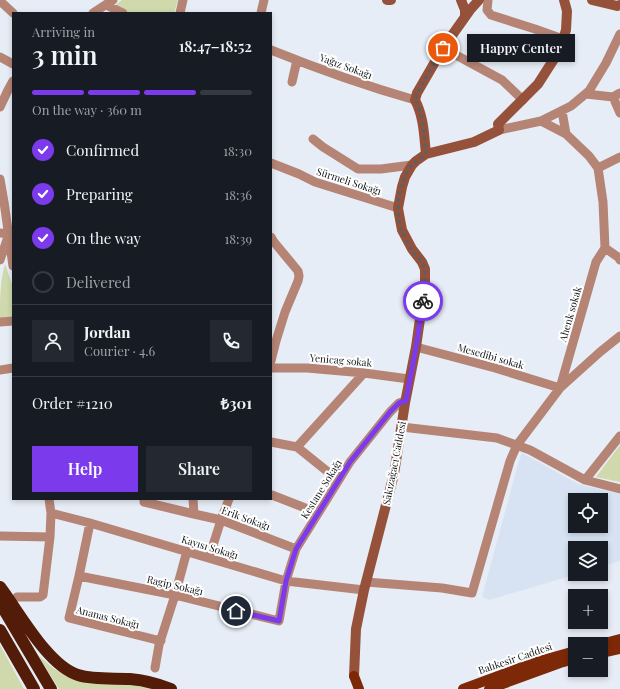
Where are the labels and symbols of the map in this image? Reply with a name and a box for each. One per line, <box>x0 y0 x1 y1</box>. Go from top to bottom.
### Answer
pin <box>426 31 460 65</box>
callout: Happy Center <box>467 34 575 62</box>
street label: Yağız Sokağı <box>317 50 374 82</box>
street label: Sürmeli Sokağı <box>315 164 383 198</box>
courier <box>403 281 443 321</box>
street label: Ahenk sokak <box>555 284 585 344</box>
street label: Mesedibi sokak <box>456 340 526 372</box>
street label: Yenicag sokak <box>308 350 373 370</box>
street label: Sakızağacı Caddesi <box>379 420 409 506</box>
street label: Kestane Sokağı <box>297 457 345 521</box>
street label: Erik Sokağı <box>220 503 272 533</box>
street label: Kayısı Sokağı <box>180 532 240 562</box>
street label: Ragip Sokağı <box>145 572 205 598</box>
pin <box>219 594 253 628</box>
street label: Ananas Sokağı <box>74 602 141 632</box>
street label: Balıkesir Caddesi <box>476 639 554 677</box>

